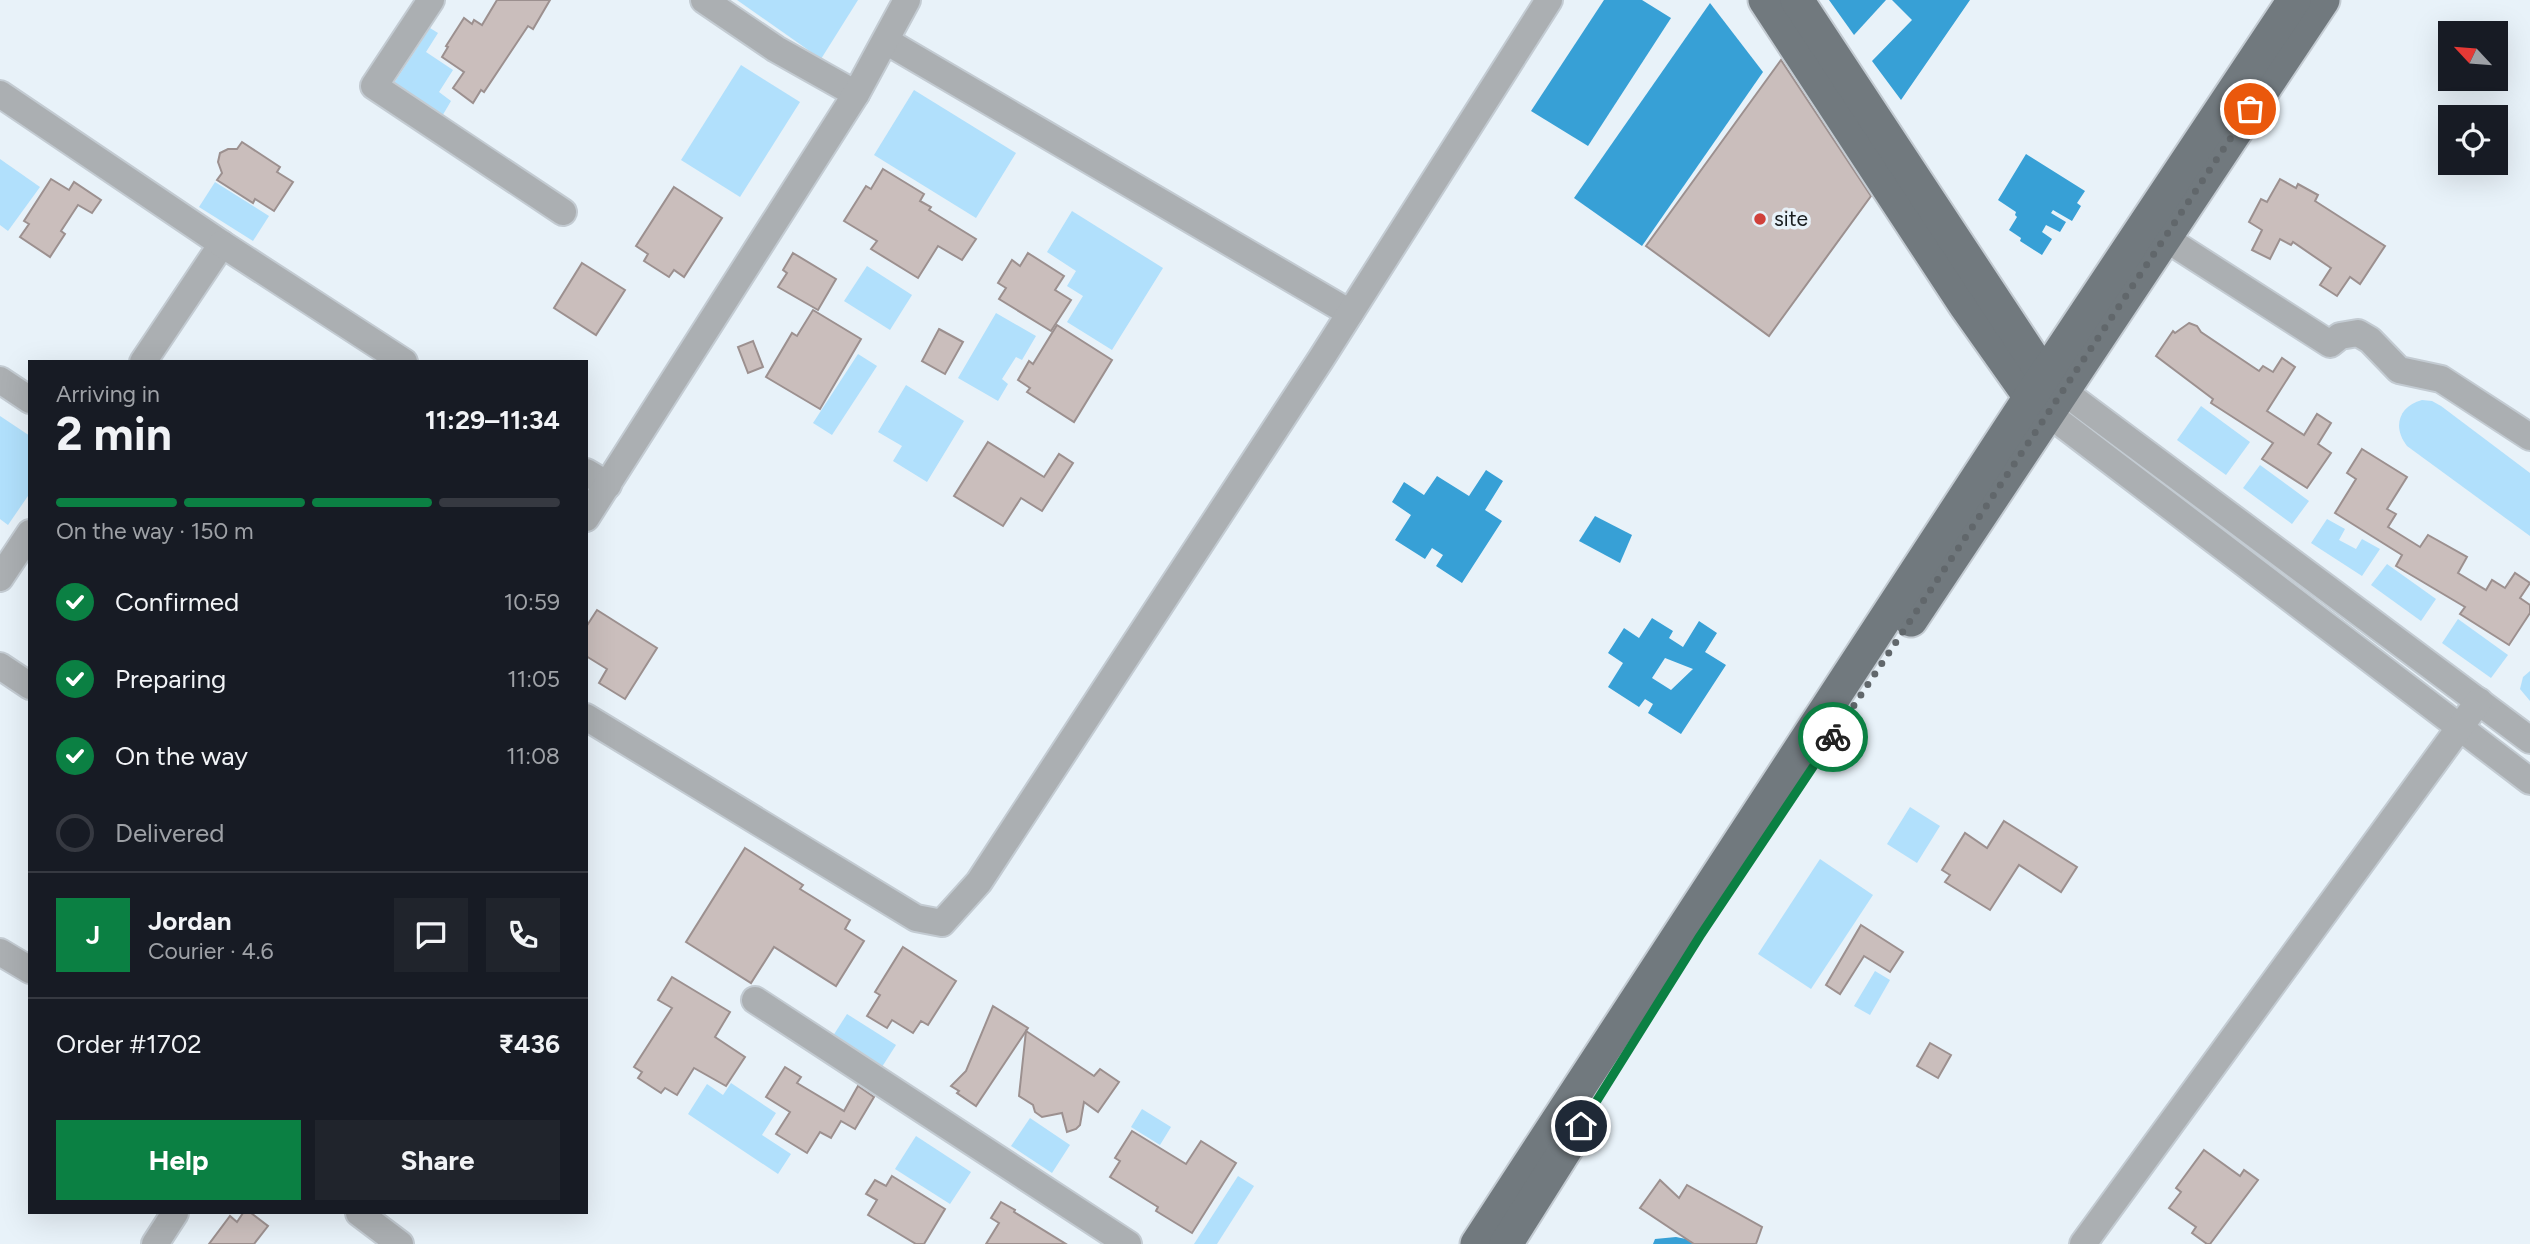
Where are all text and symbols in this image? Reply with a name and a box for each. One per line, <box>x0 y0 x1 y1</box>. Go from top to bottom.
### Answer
north arrow <box>2438 21 2508 91</box>
map controls <box>2438 21 2508 175</box>
pin <box>2220 79 2280 139</box>
icon: bag <box>2231 90 2269 128</box>
button: locate <box>2438 105 2508 175</box>
place label: site <box>1774 206 1808 231</box>
marker: site <box>1752 211 1768 227</box>
text: Arriving in <box>56 380 160 408</box>
text: 11:29–11:34 <box>425 404 560 436</box>
text: 2 min <box>56 406 172 462</box>
text: On the way · 150 m <box>56 517 253 545</box>
icon: check <box>56 583 94 621</box>
text: Confirmed <box>115 586 239 618</box>
text: 10:59 <box>504 588 560 616</box>
icon: check <box>56 660 94 698</box>
text: Preparing <box>115 663 226 695</box>
text: 11:05 <box>507 665 560 693</box>
courier <box>1798 702 1868 772</box>
icon: bike <box>1814 718 1852 756</box>
icon: check <box>56 737 94 775</box>
text: On the way <box>115 740 248 772</box>
text: 11:08 <box>506 742 560 770</box>
text: Delivered <box>115 817 224 849</box>
button: chat <box>394 898 468 972</box>
button: phone <box>486 898 560 972</box>
text: Jordan <box>148 905 231 937</box>
text: J <box>86 919 100 951</box>
text: Courier · 4.6 <box>148 937 274 965</box>
text: Order #1702 <box>56 1028 202 1060</box>
text: ₹436 <box>498 1028 560 1060</box>
pin <box>1551 1096 1611 1156</box>
icon: home <box>1562 1107 1600 1145</box>
button: Help <box>56 1120 301 1200</box>
button: Share <box>315 1120 560 1200</box>

